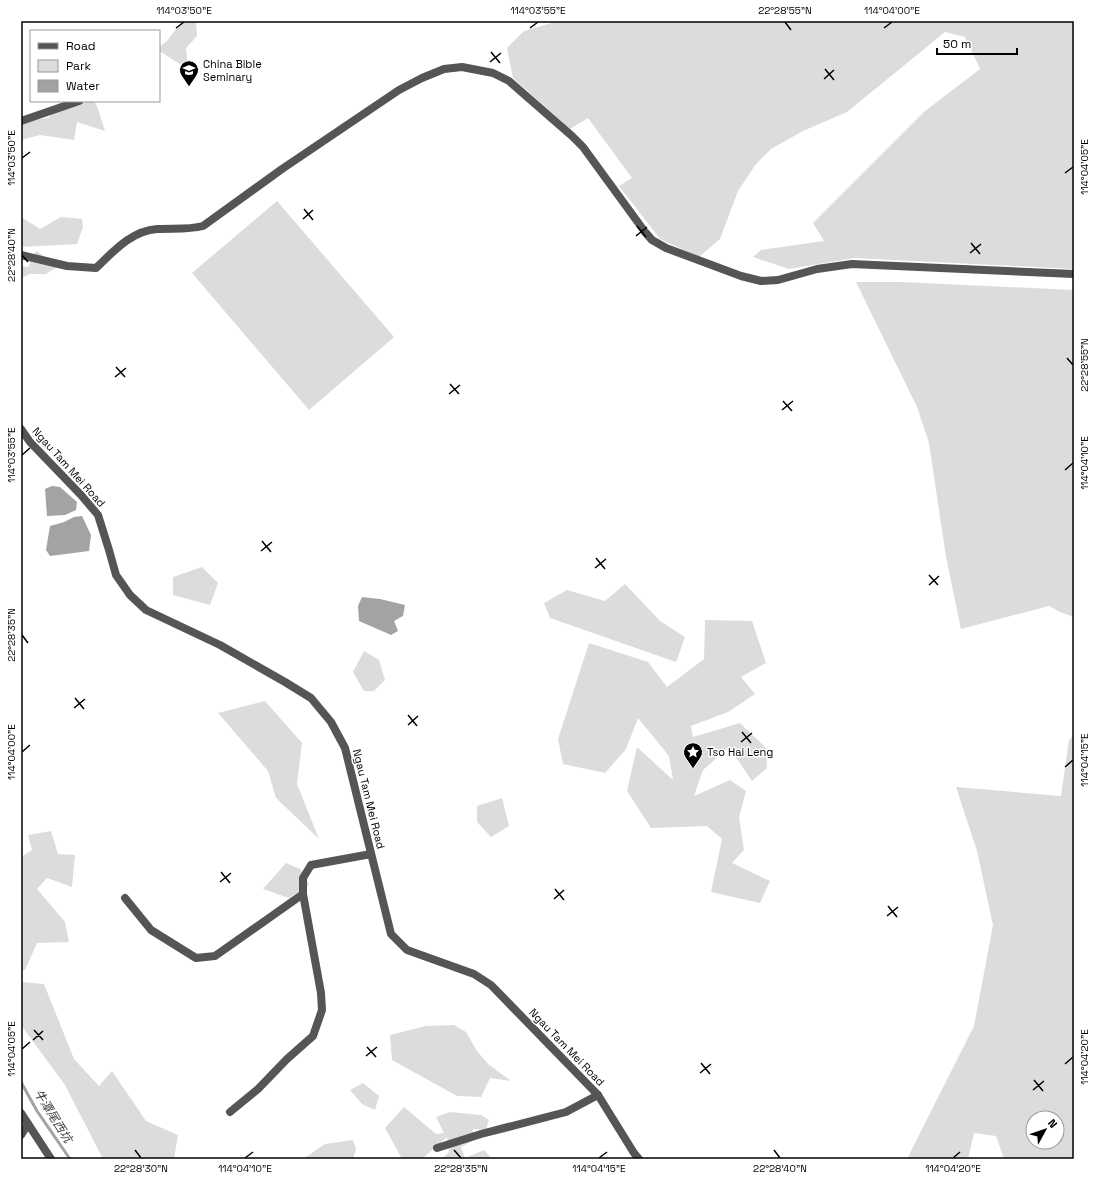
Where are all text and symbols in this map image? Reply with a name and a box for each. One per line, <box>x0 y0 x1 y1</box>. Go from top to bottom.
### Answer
text: 114°03'50"E <box>156 4 212 17</box>
text: 114°03'55"E <box>510 4 566 17</box>
text: 22°28'55"N <box>758 4 812 17</box>
text: 114°04'00"E <box>864 4 920 17</box>
legend <box>30 30 160 102</box>
scale bar <box>937 30 1017 56</box>
text: 50 m <box>943 36 971 52</box>
text: Road <box>66 38 95 54</box>
place label: China Bible Seminary <box>203 57 262 84</box>
text: Park <box>66 58 91 74</box>
school or university icon: China Bible Seminary <box>178 59 200 87</box>
text: Water <box>66 78 100 94</box>
text: 114°03'50"E <box>5 130 18 186</box>
text: 114°04'05"E <box>1078 139 1091 195</box>
text: 22°28'40"N <box>5 228 18 282</box>
text: 22°28'55"N <box>1078 338 1091 392</box>
street label: Ngau Tam Mei Road <box>30 424 108 510</box>
text: 114°03'55"E <box>5 427 18 483</box>
text: 114°04'10"E <box>1078 436 1091 490</box>
text: 22°28'35"N <box>5 608 18 662</box>
text: 114°04'00"E <box>5 724 18 780</box>
text: 114°04'15"E <box>1078 733 1091 787</box>
place icon: Tso Hai Leng <box>682 741 704 769</box>
place label: Tso Hai Leng <box>707 745 773 759</box>
street label: Ngau Tam Mei Road <box>350 748 388 850</box>
street label: Ngau Tam Mei Road <box>526 1005 608 1089</box>
text: 114°04'05"E <box>5 1021 18 1077</box>
text: 114°04'20"E <box>1078 1029 1091 1085</box>
water label: 牛潭尾西坑 <box>30 1086 77 1147</box>
north arrow <box>1025 1110 1065 1150</box>
text: N <box>1045 1116 1060 1131</box>
text: 22°28'30"N <box>114 1162 168 1175</box>
text: 114°04'10"E <box>218 1162 272 1175</box>
text: 22°28'35"N <box>434 1162 488 1175</box>
text: 114°04'15"E <box>572 1162 626 1175</box>
text: 22°28'40"N <box>753 1162 807 1175</box>
text: 114°04'20"E <box>925 1162 981 1175</box>

